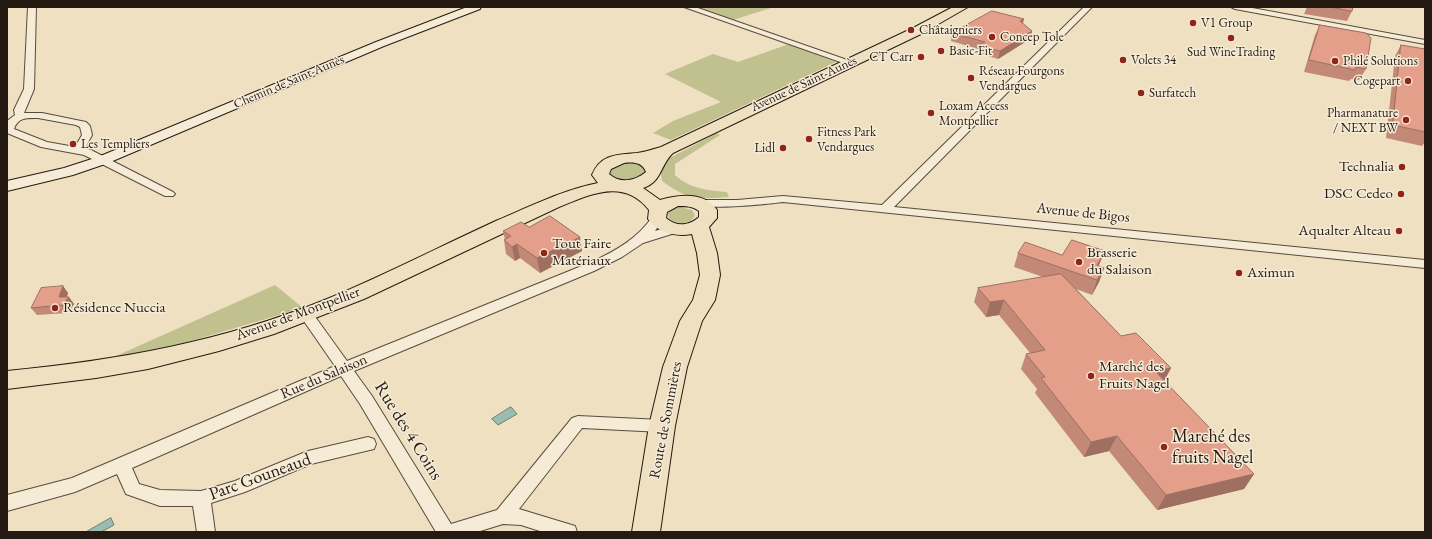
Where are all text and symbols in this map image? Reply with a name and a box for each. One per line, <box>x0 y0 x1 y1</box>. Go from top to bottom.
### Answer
place label: V1 Group <box>1201 15 1252 31</box>
marker: V1 Group <box>1188 18 1198 28</box>
place label: Châtaigniers <box>919 22 982 38</box>
marker: Châtaigniers <box>906 25 916 35</box>
place label: Concep Tole <box>1000 29 1064 45</box>
marker: Concep Tole <box>987 32 997 42</box>
marker: Sud WineTrading <box>1226 33 1236 43</box>
place label: Basic-Fit <box>949 43 992 59</box>
place label: Sud WineTrading <box>1187 44 1275 60</box>
marker: Basic-Fit <box>936 46 946 56</box>
place label: CT Carr <box>869 49 913 65</box>
street label: Chemin de Saint-Aunès <box>231 52 347 112</box>
marker: CT Carr <box>916 52 926 62</box>
place label: Volets 34 <box>1131 52 1176 68</box>
street label: Avenue de Saint-Aunès <box>749 53 859 115</box>
place label: Philé Solutions <box>1343 53 1418 69</box>
marker: Volets 34 <box>1118 55 1128 65</box>
marker: Philé Solutions <box>1330 56 1340 66</box>
place label: Réseau Fourgons Vendargues <box>979 63 1064 94</box>
marker: Réseau Fourgons Vendargues <box>966 73 976 83</box>
place label: Cogepart <box>1354 73 1400 89</box>
marker: Cogepart <box>1403 76 1413 86</box>
place label: Surfatech <box>1149 85 1196 101</box>
marker: Surfatech <box>1136 88 1146 98</box>
place label: Loxam Access Montpellier <box>939 98 1008 129</box>
place label: Pharmanature / NEXT BW <box>1327 105 1398 136</box>
marker: Loxam Access Montpellier <box>926 108 936 118</box>
marker: Pharmanature / NEXT BW <box>1401 115 1411 125</box>
place label: Fitness Park Vendargues <box>817 124 876 155</box>
marker: Fitness Park Vendargues <box>804 134 814 144</box>
place label: Les Templiers <box>81 136 149 152</box>
marker: Les Templiers <box>68 139 78 149</box>
place label: Lidl <box>755 140 775 156</box>
marker: Lidl <box>778 143 788 153</box>
place label: Technalia <box>1339 158 1394 176</box>
marker: Technalia <box>1397 162 1407 172</box>
place label: DSC Cedeo <box>1324 185 1393 203</box>
marker: DSC Cedeo <box>1396 189 1406 199</box>
street label: Avenue de Bigos <box>1035 199 1131 227</box>
place label: Aqualter Alteau <box>1298 222 1391 240</box>
marker: Aqualter Alteau <box>1394 226 1404 236</box>
place label: Tout Faire Matériaux <box>552 235 611 270</box>
place label: Brasserie du Salaison <box>1087 244 1152 279</box>
marker: Tout Faire Matériaux <box>539 248 549 258</box>
marker: Brasserie du Salaison <box>1074 257 1084 267</box>
place label: Aximun <box>1247 264 1295 282</box>
marker: Aximun <box>1234 268 1244 278</box>
street label: Avenue de Montpellier <box>233 283 363 345</box>
place label: Résidence Nuccia <box>63 299 165 317</box>
marker: Résidence Nuccia <box>50 303 60 313</box>
street label: Rue du Salaison <box>278 351 370 403</box>
place label: Marché des Fruits Nagel <box>1099 358 1170 393</box>
street label: Route de Sommières <box>646 360 686 480</box>
marker: Marché des Fruits Nagel <box>1086 371 1096 381</box>
street label: Rue des 4 Coins <box>369 378 447 484</box>
place label: Marché des fruits Nagel <box>1172 426 1253 468</box>
marker: Marché des fruits Nagel <box>1159 442 1169 452</box>
street label: Parc Gouneaud <box>206 449 314 505</box>

